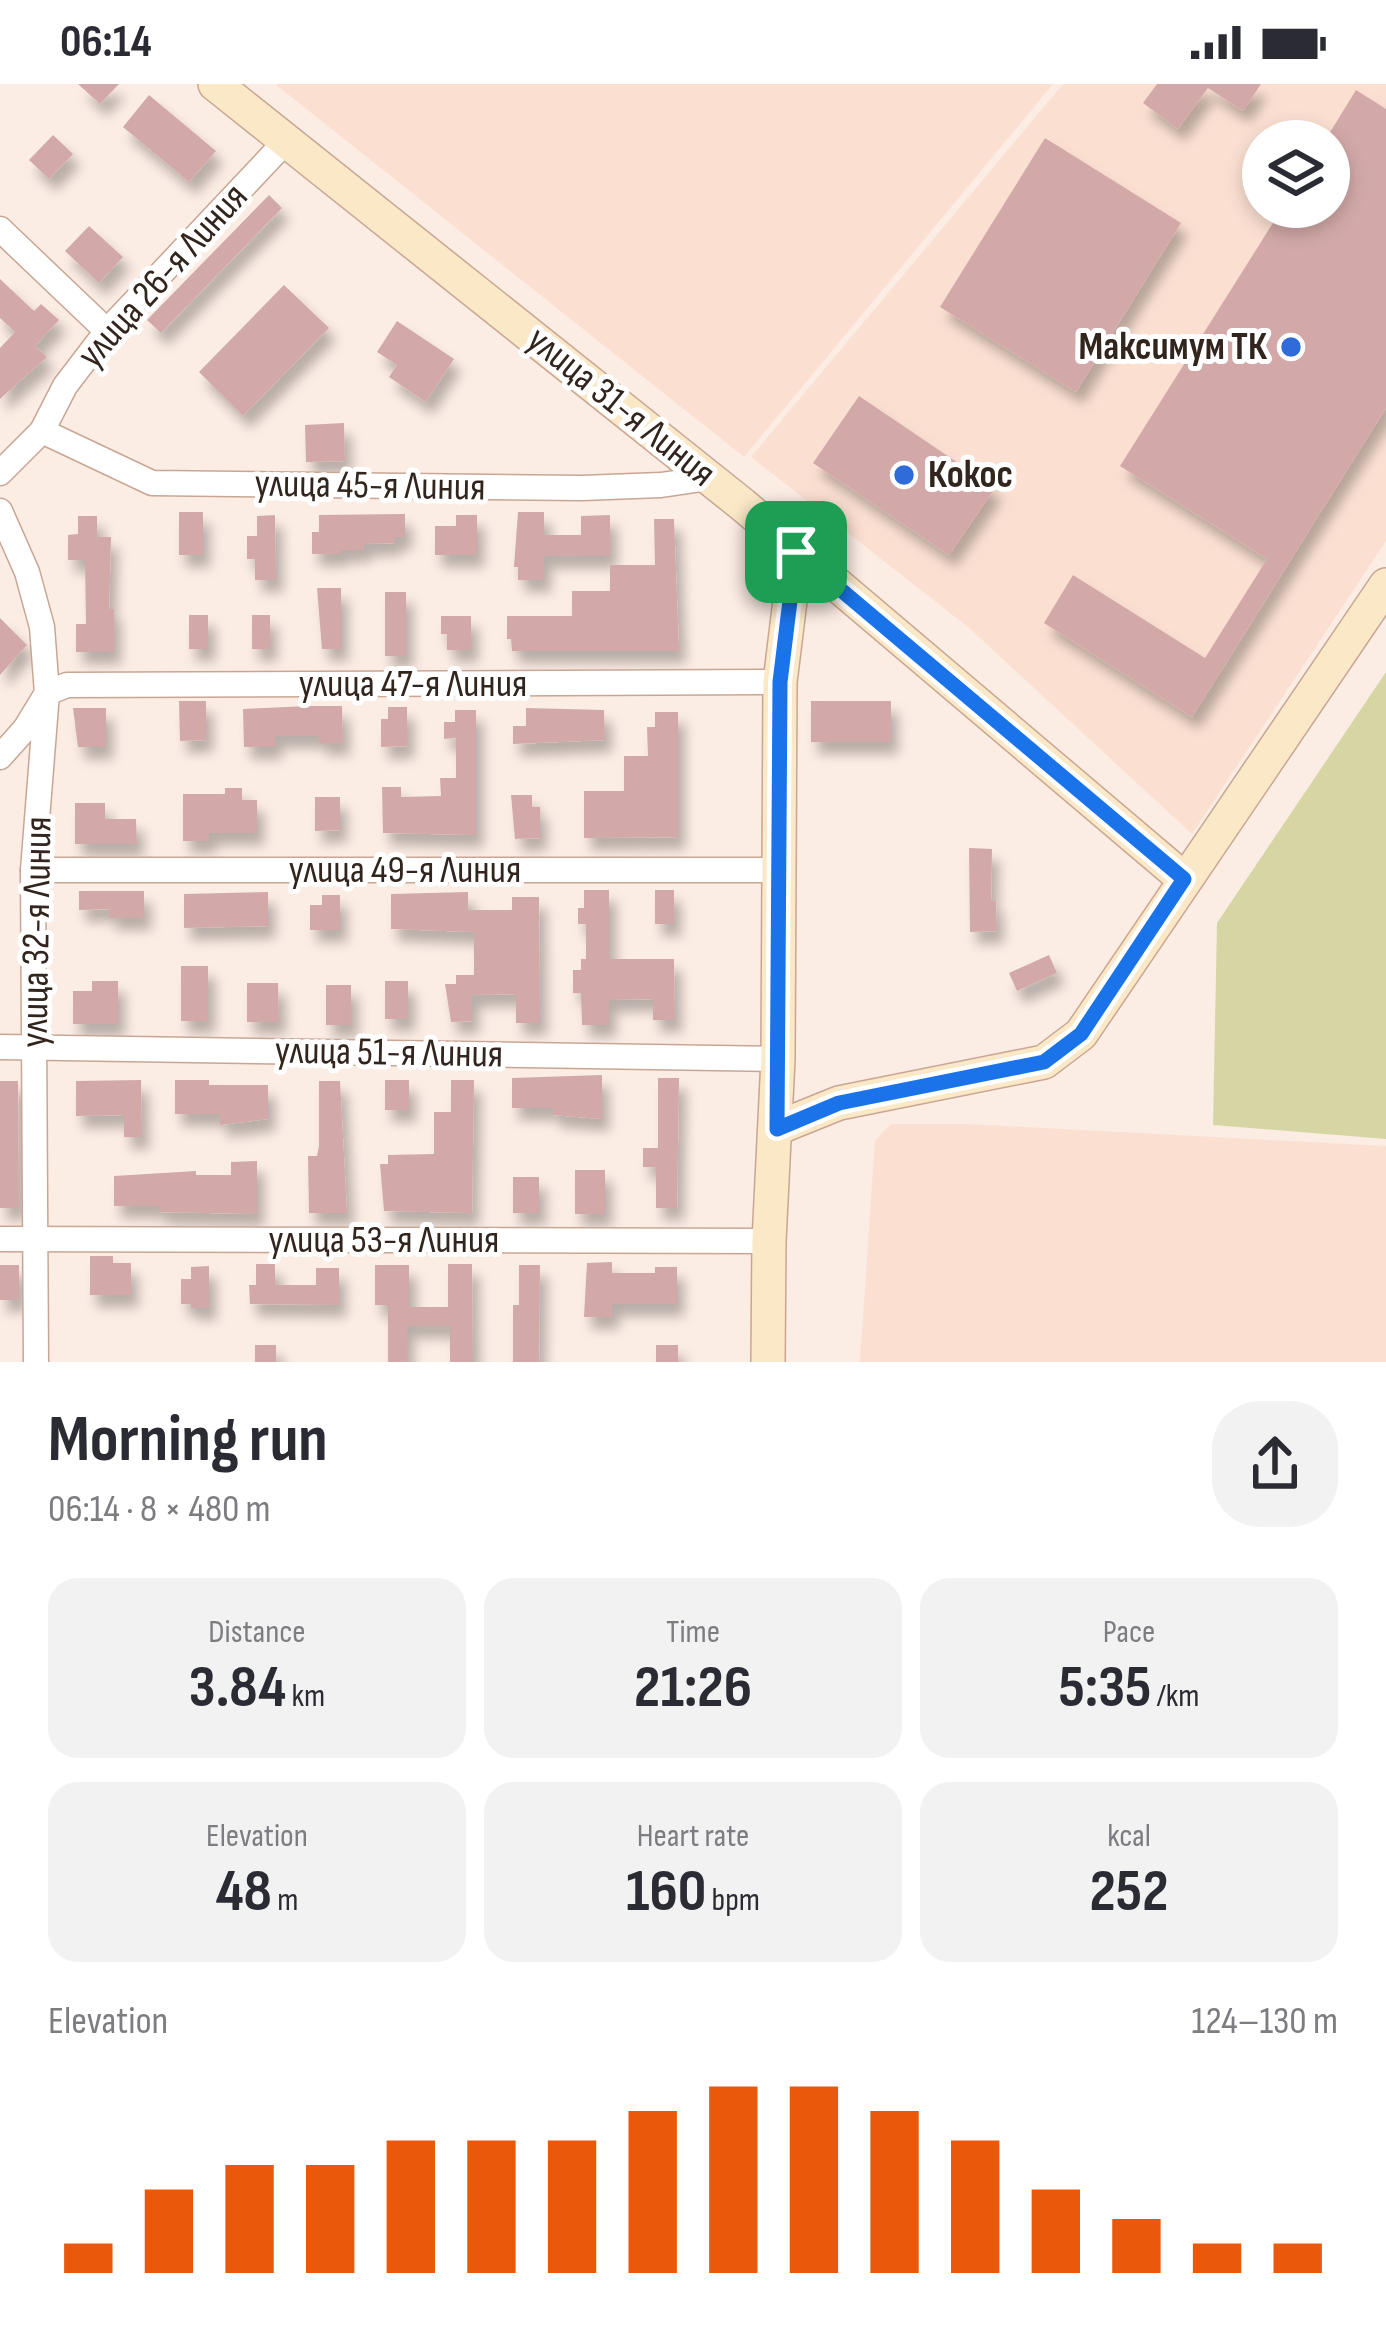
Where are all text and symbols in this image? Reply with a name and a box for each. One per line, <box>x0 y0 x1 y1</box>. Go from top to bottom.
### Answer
text: 06:14 <box>60 15 152 70</box>
map controls <box>1242 120 1350 228</box>
button: layers <box>1242 120 1350 228</box>
street label: улица 26-я Линия <box>68 174 258 378</box>
street label: улица 31-я Линия <box>517 317 725 497</box>
place label: Максимум ТК <box>1079 324 1268 371</box>
marker: Максимум ТК <box>1278 334 1304 360</box>
place label: Кокос <box>928 452 1013 499</box>
street label: улица 45-я Линия <box>254 460 486 512</box>
marker: Кокос <box>891 462 917 488</box>
pin <box>745 501 847 603</box>
icon: arrive <box>763 519 829 585</box>
street label: улица 47-я Линия <box>299 661 527 708</box>
street label: улица 32-я Линия <box>11 816 63 1048</box>
street label: улица 49-я Линия <box>289 847 521 894</box>
street label: улица 51-я Линия <box>275 1028 503 1078</box>
street label: улица 53-я Линия <box>269 1217 499 1264</box>
text: Morning run <box>48 1401 328 1480</box>
button: share <box>1212 1401 1338 1527</box>
text: 06:14 · 8 × 480 m <box>48 1486 271 1533</box>
text: Distance <box>208 1612 306 1652</box>
text: Time <box>666 1612 720 1652</box>
text: Pace <box>1103 1612 1155 1652</box>
text: 3.84 <box>189 1652 286 1724</box>
text: 21:26 <box>634 1652 752 1724</box>
text: 5:35 <box>1058 1652 1151 1724</box>
text: km <box>286 1676 325 1716</box>
text: /km <box>1151 1676 1200 1716</box>
text: Elevation <box>206 1816 308 1856</box>
text: Heart rate <box>637 1816 749 1856</box>
text: kcal <box>1107 1816 1151 1856</box>
text: 48 <box>216 1856 272 1928</box>
text: 160 <box>626 1856 706 1928</box>
text: 252 <box>1090 1856 1168 1928</box>
text: m <box>272 1880 298 1920</box>
text: bpm <box>706 1880 760 1920</box>
text: Elevation <box>48 1998 168 2045</box>
text: 124–130 m <box>1191 1998 1338 2045</box>

